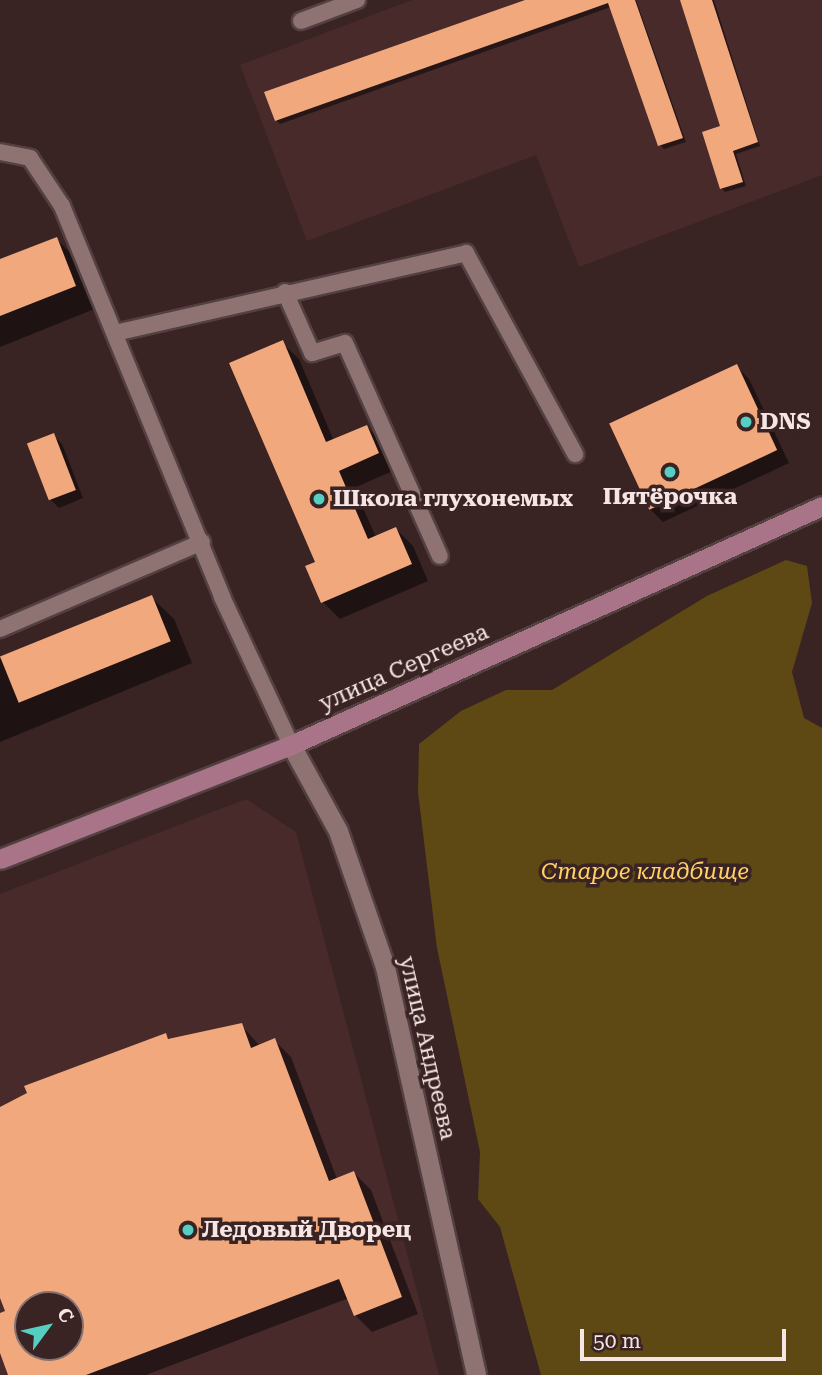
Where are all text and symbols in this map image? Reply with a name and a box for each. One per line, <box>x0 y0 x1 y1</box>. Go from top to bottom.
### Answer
place label: DNS <box>760 408 811 436</box>
marker: DNS <box>738 414 754 430</box>
marker: Пятёрочка <box>662 464 678 480</box>
place label: Пятёрочка <box>603 483 737 511</box>
place label: Школа глухонемых <box>333 485 573 513</box>
marker: Школа глухонемых <box>311 491 327 507</box>
street label: улица Сергеева <box>315 618 493 718</box>
park label: Старое кладбище <box>541 858 749 886</box>
street label: улица Андреева <box>392 954 462 1142</box>
place label: Ледовый Дворец <box>202 1216 411 1244</box>
marker: Ледовый Дворец <box>180 1222 196 1238</box>
north arrow <box>14 1291 84 1361</box>
text: С <box>52 1304 79 1327</box>
scale bar <box>584 1316 790 1360</box>
text: 50 m <box>593 1329 641 1353</box>

